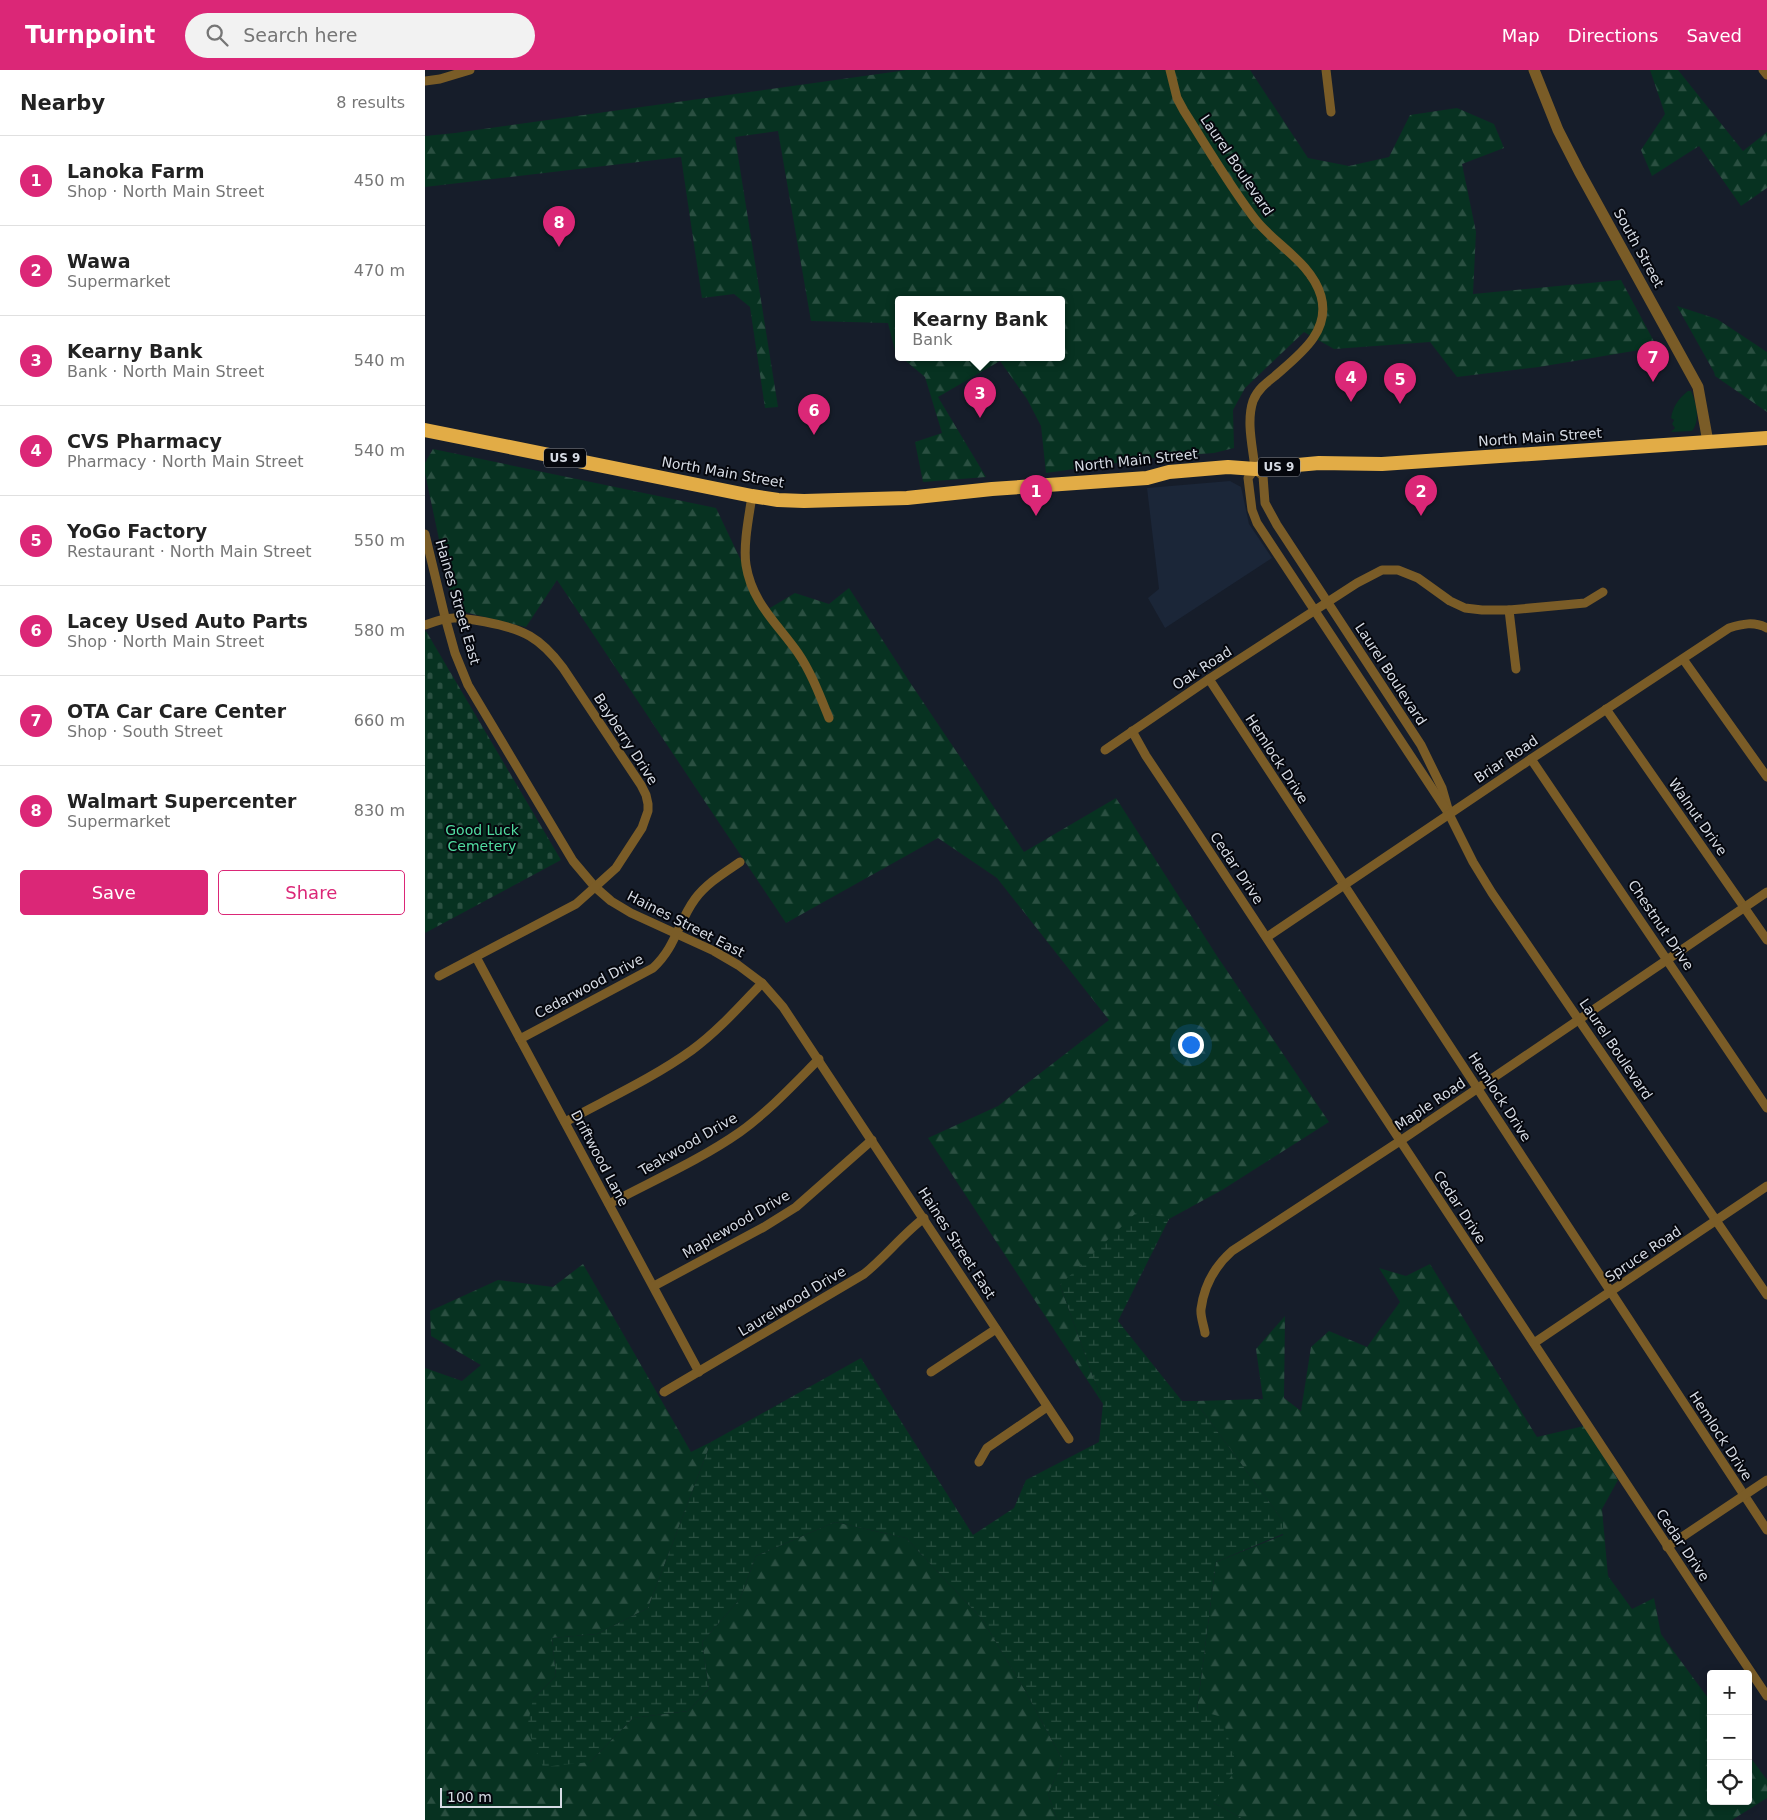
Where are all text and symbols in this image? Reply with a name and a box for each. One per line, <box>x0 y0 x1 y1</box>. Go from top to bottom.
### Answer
search box <box>185 13 535 58</box>
text: Turnpoint <box>25 21 155 49</box>
icon: search <box>203 21 231 49</box>
text: Search here <box>243 24 357 46</box>
text: Map <box>1502 25 1540 46</box>
text: Directions <box>1568 25 1658 46</box>
text: Saved <box>1686 25 1742 46</box>
text: Nearby <box>20 91 105 115</box>
text: 8 results <box>336 93 405 112</box>
street label: Laurel Boulevard <box>1197 111 1277 219</box>
text: Lanoka Farm <box>67 160 204 182</box>
text: 1 <box>30 171 42 190</box>
text: 450 m <box>354 171 405 190</box>
text: Shop · North Main Street <box>67 182 264 201</box>
pin: 8 <box>543 206 575 247</box>
street label: South Street <box>1611 206 1667 291</box>
text: Wawa <box>67 250 130 272</box>
text: 2 <box>30 261 42 280</box>
text: 470 m <box>354 261 405 280</box>
text: Supermarket <box>67 272 170 291</box>
popup <box>895 296 1065 361</box>
text: Kearny Bank <box>912 308 1048 330</box>
text: Bank <box>912 330 952 349</box>
text: Kearny Bank <box>67 340 202 362</box>
pin: 7 <box>1637 341 1669 382</box>
text: 3 <box>30 351 42 370</box>
text: 540 m <box>354 351 405 370</box>
pin: 4 <box>1335 361 1367 402</box>
text: Bank · North Main Street <box>67 362 264 381</box>
pin: 5 <box>1384 363 1416 404</box>
pin: 3 <box>964 377 996 418</box>
pin: 6 <box>798 394 830 435</box>
street label: North Main Street <box>1478 425 1603 449</box>
text: CVS Pharmacy <box>67 430 222 452</box>
text: 4 <box>30 441 42 460</box>
text: 540 m <box>354 441 405 460</box>
street label: North Main Street <box>1073 446 1199 474</box>
road number: US 9 <box>544 448 586 468</box>
text: Pharmacy · North Main Street <box>67 452 304 471</box>
street label: North Main Street <box>661 453 786 491</box>
road number: US 9 <box>1258 458 1300 477</box>
pin: 1 <box>1020 475 1052 516</box>
pin: 2 <box>1405 475 1437 516</box>
text: YoGo Factory <box>67 520 207 542</box>
text: 5 <box>30 531 42 550</box>
text: 550 m <box>354 531 405 550</box>
street label: Haines Street East <box>432 538 484 667</box>
text: Restaurant · North Main Street <box>67 542 312 561</box>
text: Lacey Used Auto Parts <box>67 610 308 632</box>
street label: Laurel Boulevard <box>1352 620 1430 728</box>
text: 6 <box>30 621 42 640</box>
text: 580 m <box>354 621 405 640</box>
text: Shop · North Main Street <box>67 632 264 651</box>
street label: Oak Road <box>1169 643 1235 693</box>
street label: Bayberry Drive <box>591 690 661 788</box>
text: OTA Car Care Center <box>67 700 286 722</box>
text: 7 <box>30 711 42 730</box>
text: 660 m <box>354 711 405 730</box>
street label: Hemlock Drive <box>1242 712 1312 806</box>
text: Shop · South Street <box>67 722 223 741</box>
street label: Briar Road <box>1471 732 1541 786</box>
street label: Walnut Drive <box>1666 775 1730 859</box>
text: Walmart Supercenter <box>67 790 296 812</box>
text: 8 <box>30 801 42 820</box>
text: 830 m <box>354 801 405 820</box>
text: Supermarket <box>67 812 170 831</box>
park label: Good Luck Cemetery <box>445 822 520 854</box>
street label: Cedar Drive <box>1207 829 1267 907</box>
button: Save <box>20 870 208 915</box>
button: Share <box>218 870 405 915</box>
street label: Chestnut Drive <box>1625 877 1697 973</box>
street label: Haines Street East <box>625 887 748 961</box>
street label: Cedarwood Drive <box>532 951 646 1021</box>
street label: Laurel Boulevard <box>1576 995 1656 1103</box>
your location <box>1178 1032 1204 1058</box>
street label: Hemlock Drive <box>1465 1050 1535 1144</box>
street label: Maple Road <box>1392 1075 1468 1133</box>
street label: Driftwood Lane <box>568 1107 632 1209</box>
street label: Teakwood Drive <box>635 1109 740 1179</box>
street label: Cedar Drive <box>1431 1168 1489 1246</box>
street label: Haines Street East <box>915 1184 999 1302</box>
street label: Maplewood Drive <box>679 1187 793 1261</box>
street label: Spruce Road <box>1602 1223 1684 1285</box>
street label: Laurelwood Drive <box>735 1263 849 1339</box>
street label: Hemlock Drive <box>1686 1389 1756 1483</box>
street label: Cedar Drive <box>1653 1506 1713 1584</box>
map controls <box>1707 1670 1752 1805</box>
button: + <box>1707 1670 1752 1715</box>
button: − <box>1707 1715 1752 1760</box>
button: locate <box>1707 1760 1752 1805</box>
scale bar <box>440 1785 563 1808</box>
text: 100 m <box>447 1789 492 1805</box>

